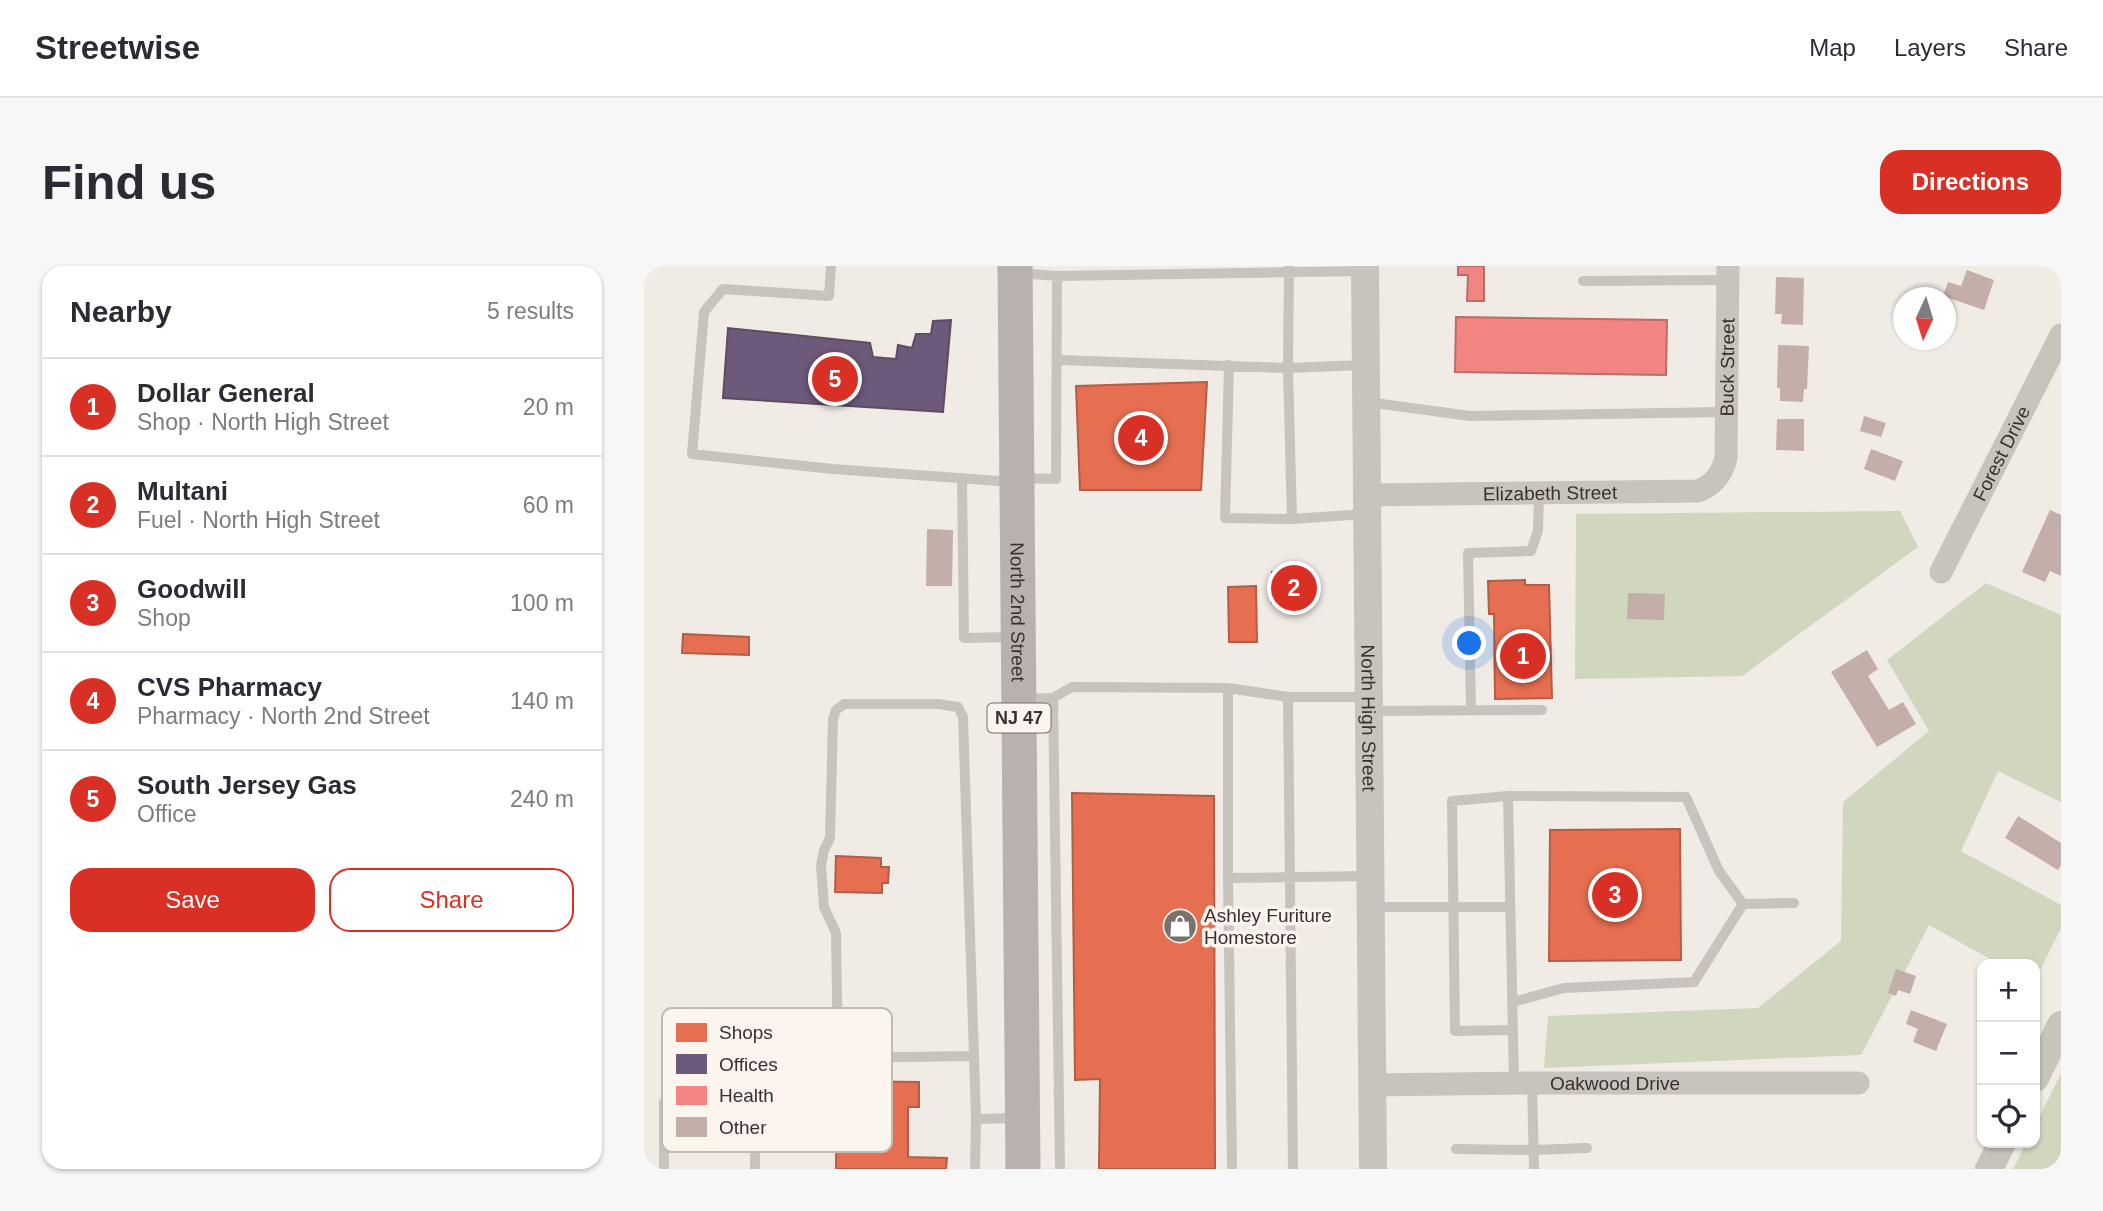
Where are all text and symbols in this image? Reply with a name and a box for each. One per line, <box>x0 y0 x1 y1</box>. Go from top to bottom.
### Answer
text: Streetwise <box>35 29 200 66</box>
text: Map <box>1809 34 1856 61</box>
text: Layers <box>1894 34 1966 61</box>
text: Share <box>2004 34 2068 61</box>
button: Directions <box>1880 150 2061 214</box>
text: Find us <box>42 155 216 209</box>
north arrow <box>1893 287 1956 350</box>
text: Nearby <box>70 295 172 328</box>
text: 5 results <box>487 298 574 324</box>
street label: Buck Street <box>1716 317 1738 416</box>
pin: 5 <box>812 353 858 405</box>
text: Dollar General <box>137 378 315 408</box>
text: 1 <box>87 394 99 420</box>
text: 20 m <box>523 394 574 420</box>
street label: Forest Drive <box>1968 402 2034 504</box>
text: Shop · North High Street <box>137 409 389 435</box>
pin: 4 <box>1118 412 1164 464</box>
text: Multani <box>137 476 228 506</box>
street label: Elizabeth Street <box>1483 481 1618 504</box>
text: 2 <box>87 492 99 518</box>
text: 60 m <box>523 492 574 518</box>
text: Fuel · North High Street <box>137 507 380 533</box>
street label: North 2nd Street <box>1007 542 1029 683</box>
pin: 2 <box>1271 562 1317 614</box>
text: Goodwill <box>137 574 247 604</box>
text: 3 <box>87 590 99 616</box>
text: 100 m <box>510 590 574 616</box>
text: Shop <box>137 605 191 631</box>
your location <box>1452 626 1486 660</box>
pin: 1 <box>1500 630 1546 682</box>
street label: North High Street <box>1358 644 1380 792</box>
text: CVS Pharmacy <box>137 672 322 702</box>
text: 4 <box>87 688 99 714</box>
text: 140 m <box>510 688 574 714</box>
text: Pharmacy · North 2nd Street <box>137 703 430 729</box>
road number: NJ 47 <box>988 704 1050 732</box>
text: South Jersey Gas <box>137 770 357 800</box>
text: 5 <box>87 786 99 812</box>
text: 240 m <box>510 786 574 812</box>
text: Office <box>137 801 197 827</box>
button: Save <box>70 868 315 932</box>
button: Share <box>329 868 574 932</box>
pin: 3 <box>1592 869 1638 921</box>
place label: Ashley Furiture Homestore <box>1204 905 1332 948</box>
shop icon: Ashley Furiture Homestore <box>1161 907 1199 945</box>
map controls <box>1977 959 2040 1148</box>
button: + <box>1977 959 2040 1022</box>
legend <box>662 1008 892 1152</box>
text: Shops <box>719 1022 773 1043</box>
button: − <box>1977 1022 2040 1085</box>
text: Offices <box>719 1054 778 1075</box>
street label: Oakwood Drive <box>1550 1073 1680 1094</box>
text: Health <box>719 1085 774 1106</box>
button: locate <box>1977 1085 2040 1148</box>
text: Other <box>719 1117 767 1138</box>

